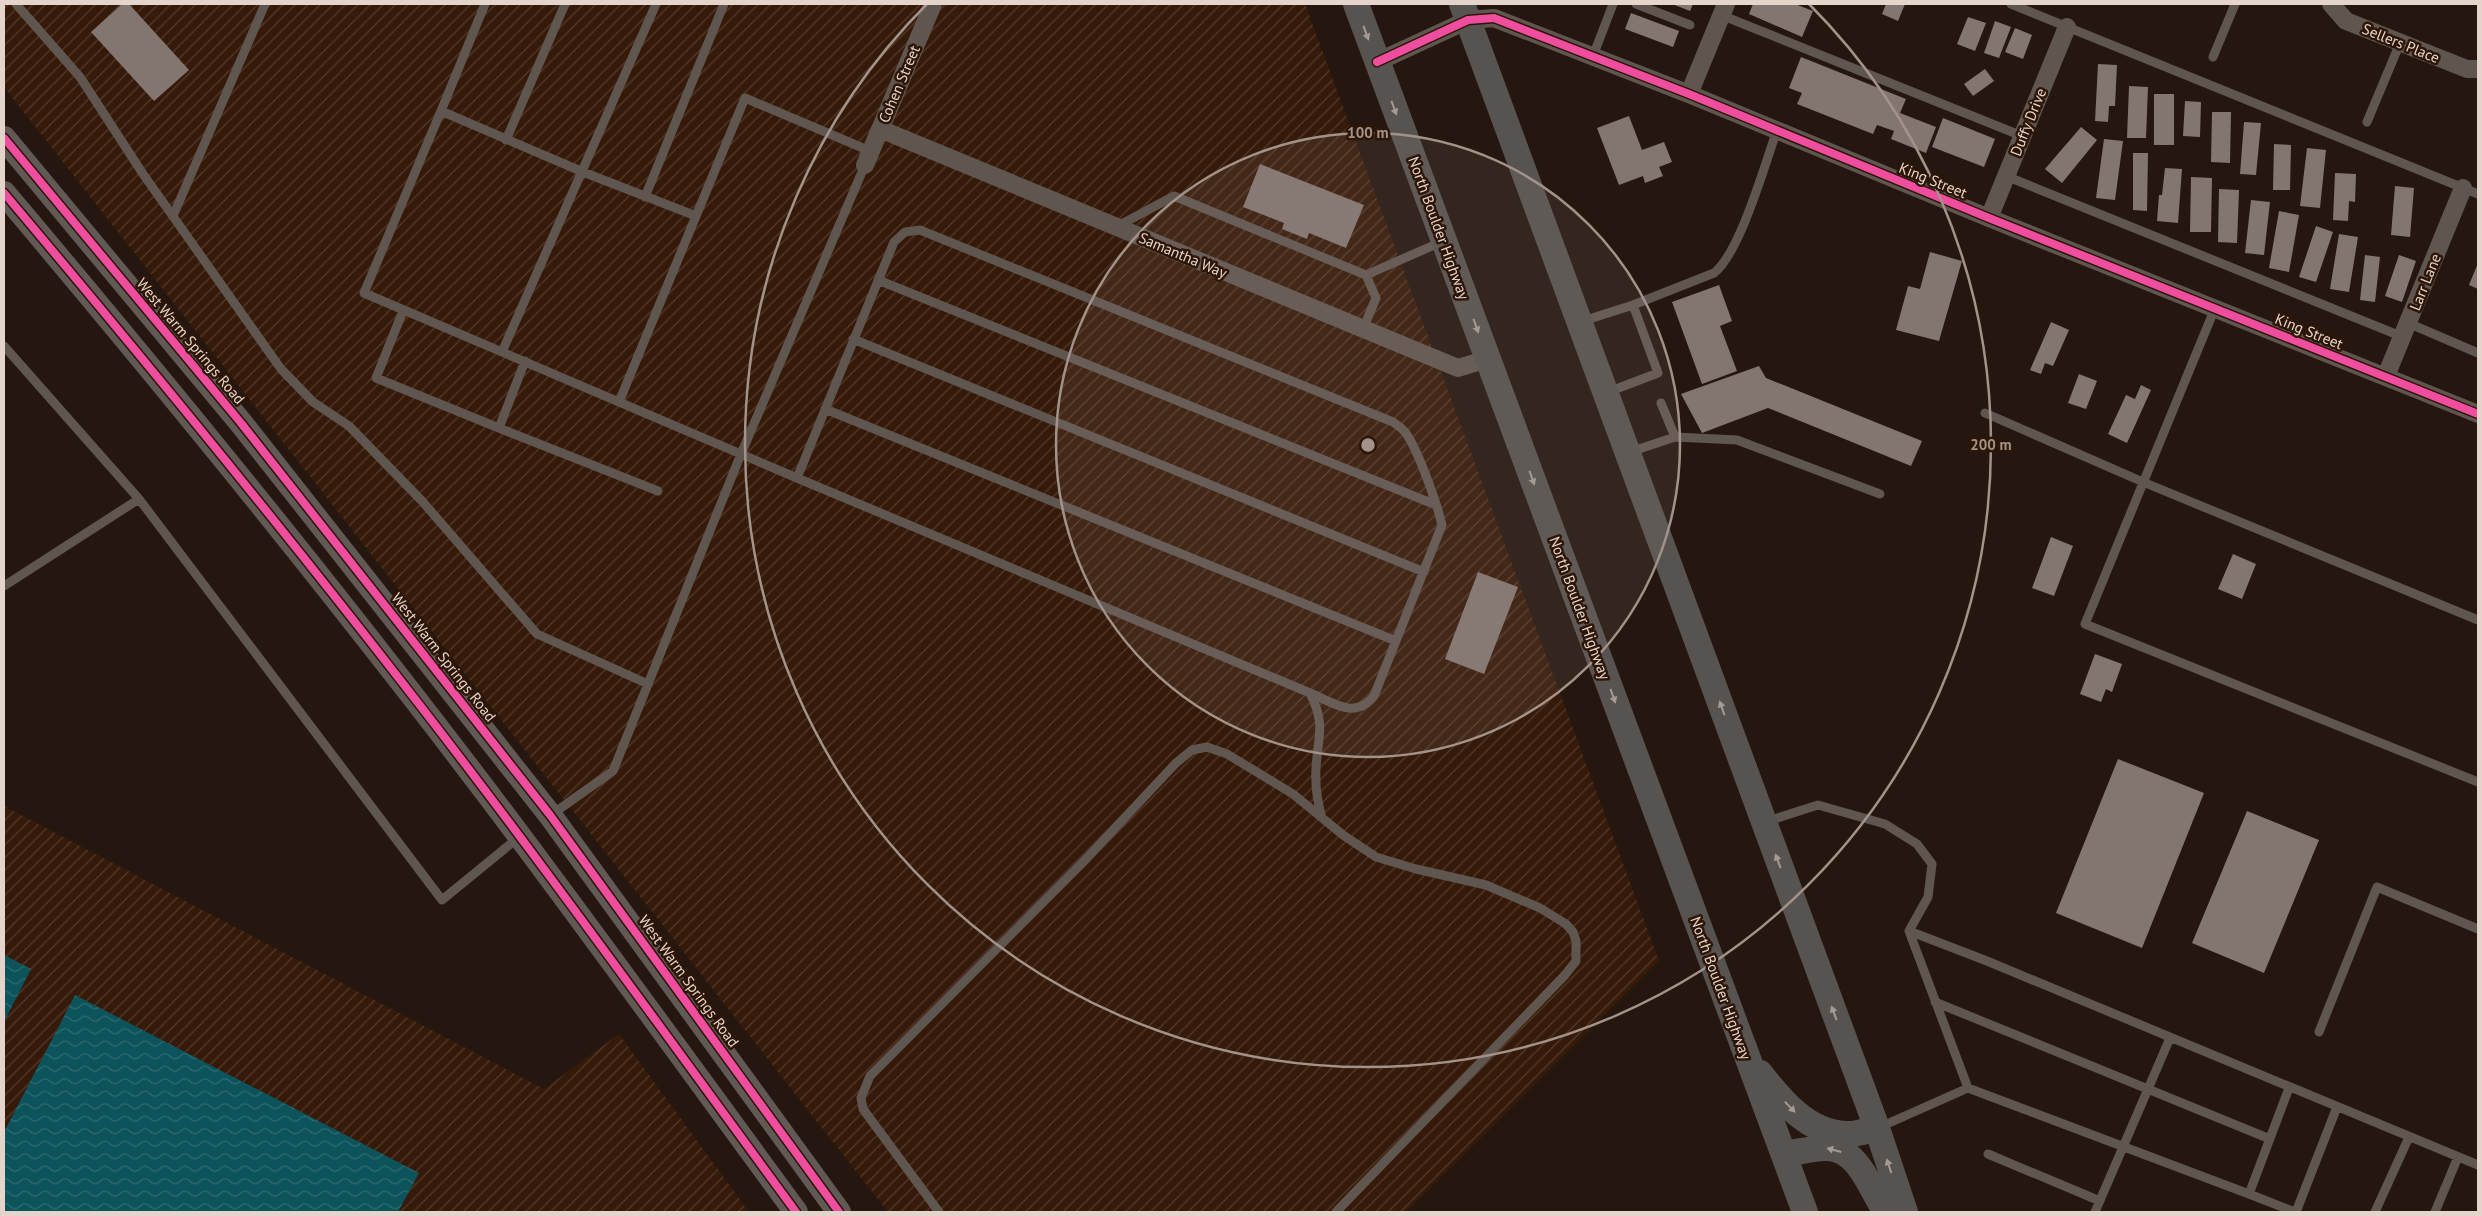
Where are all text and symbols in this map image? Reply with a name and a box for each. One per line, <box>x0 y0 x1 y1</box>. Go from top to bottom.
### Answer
street label: Sellers Place <box>2360 19 2442 67</box>
one-way arrow <box>1362 26 1370 41</box>
street label: Cohen Street <box>874 42 924 126</box>
street label: Duffy Drive <box>2006 85 2050 159</box>
one-way arrow <box>1390 101 1398 116</box>
text: 100 m <box>1347 123 1389 142</box>
street label: North Boulder Highway <box>1404 154 1474 302</box>
street label: King Street <box>1896 158 1970 202</box>
street label: Samantha Way <box>1136 228 1230 282</box>
street label: Larr Lane <box>2405 251 2445 313</box>
street label: West Warm Springs Road <box>133 274 249 408</box>
street label: King Street <box>2272 309 2346 353</box>
one-way arrow <box>1472 319 1480 333</box>
text: 200 m <box>1970 435 2012 454</box>
centre of rings <box>1359 436 1377 454</box>
one-way arrow <box>1528 471 1536 486</box>
street label: North Boulder Highway <box>1545 534 1615 682</box>
street label: West Warm Springs Road <box>388 589 500 725</box>
one-way arrow <box>1609 689 1617 704</box>
one-way arrow <box>1718 700 1726 715</box>
one-way arrow <box>1774 853 1781 868</box>
street label: West Warm Springs Road <box>635 911 743 1051</box>
street label: North Boulder Highway <box>1686 914 1756 1062</box>
one-way arrow <box>1830 1006 1838 1020</box>
one-way arrow <box>1784 1101 1796 1113</box>
one-way arrow <box>1827 1146 1842 1154</box>
one-way arrow <box>1885 1158 1893 1173</box>

